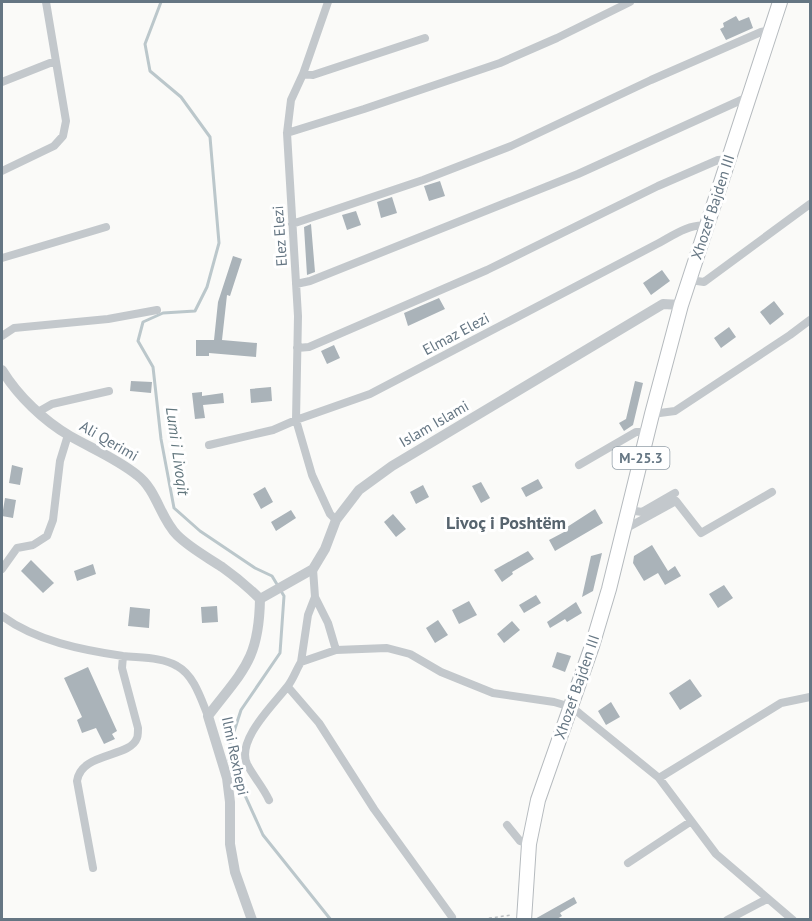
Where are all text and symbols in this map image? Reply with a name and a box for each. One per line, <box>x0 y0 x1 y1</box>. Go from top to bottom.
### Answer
street label: Xhozef Bajden III <box>687 152 738 262</box>
street label: Elez Elezi <box>268 205 291 267</box>
street label: Elmaz Elezi <box>419 308 492 359</box>
street label: Islam Islami <box>395 396 472 451</box>
water label: Lumi i Livoqit <box>162 405 194 498</box>
street label: Ali Qerimi <box>77 416 142 465</box>
road number: M-25.3 <box>612 447 670 469</box>
district label: Livoç i Poshtëm <box>446 511 566 534</box>
street label: Xhozef Bajden III <box>550 632 603 742</box>
street label: Ilmi Rexhepi <box>218 715 253 797</box>

